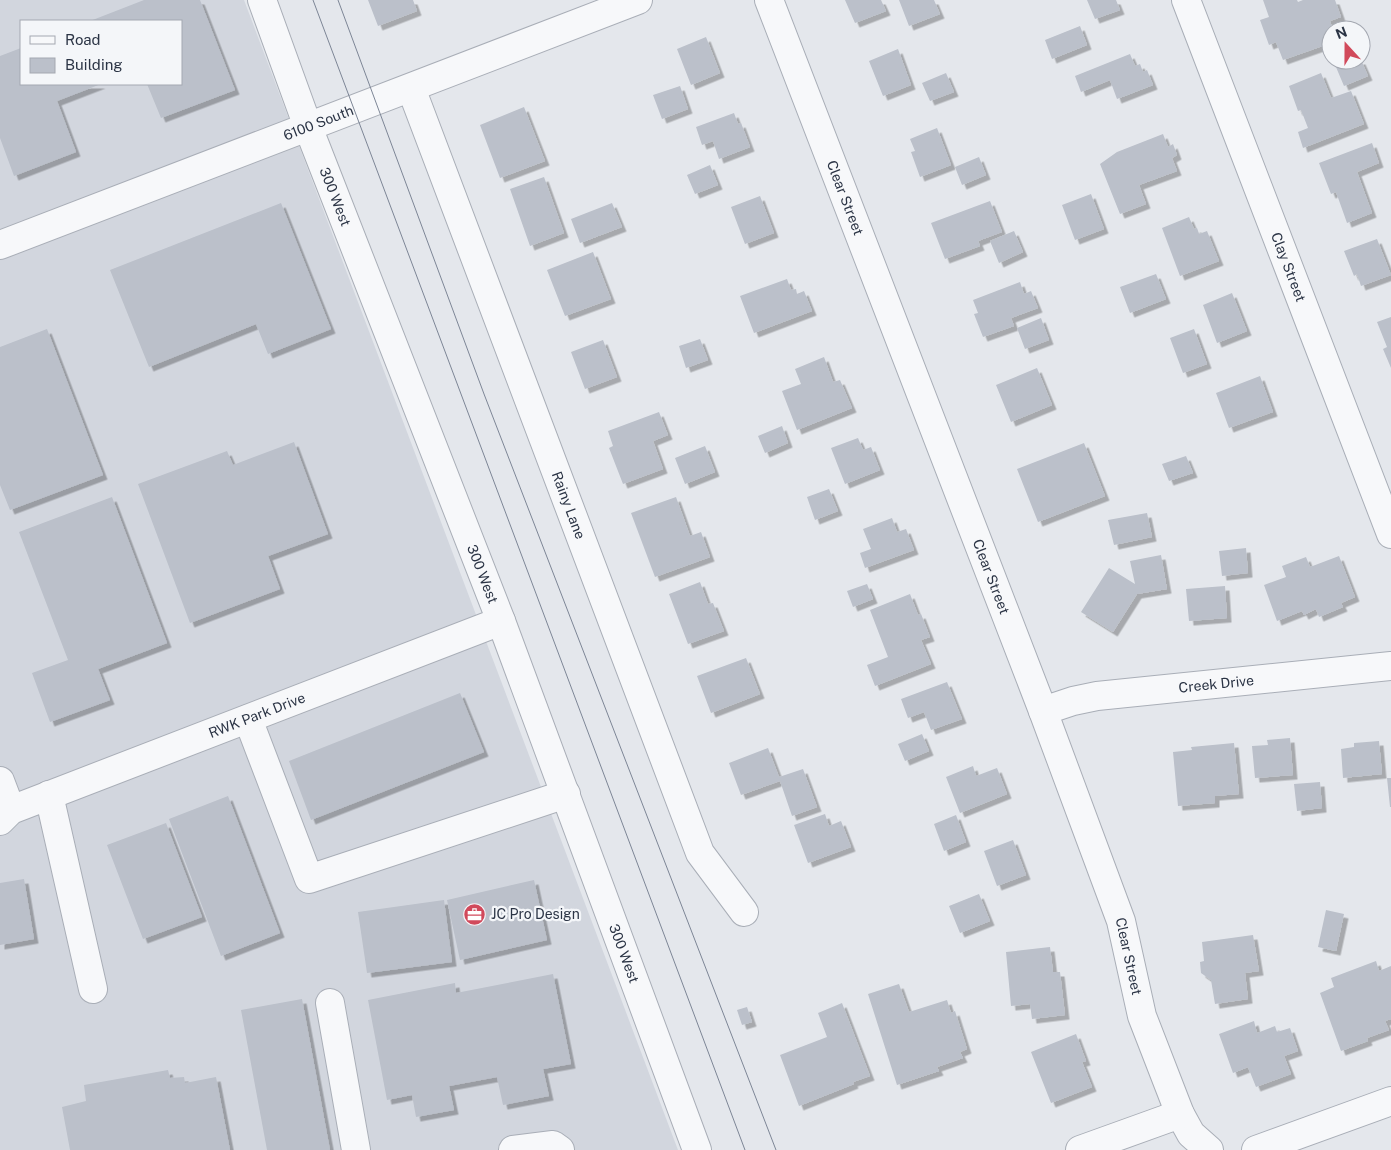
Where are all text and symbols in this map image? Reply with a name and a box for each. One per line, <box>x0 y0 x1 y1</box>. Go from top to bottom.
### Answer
legend <box>20 20 182 85</box>
north arrow <box>1321 20 1371 70</box>
text: N <box>1333 23 1349 42</box>
text: Road <box>65 31 101 48</box>
text: Building <box>65 56 123 73</box>
street label: 6100 South <box>281 102 356 143</box>
street label: Clear Street <box>824 158 867 238</box>
street label: 300 West <box>317 165 354 229</box>
street label: Clay Street <box>1268 230 1309 304</box>
street label: Rainy Lane <box>549 469 589 541</box>
street label: Clear Street <box>970 537 1013 616</box>
street label: 300 West <box>464 542 501 606</box>
street label: Creek Drive <box>1178 672 1255 696</box>
street label: RWK Park Drive <box>206 689 307 741</box>
office icon: JC Pro Design <box>463 902 487 926</box>
place label: JC Pro Design <box>491 906 580 922</box>
street label: Clear Street <box>1112 916 1145 996</box>
street label: 300 West <box>606 922 642 985</box>

